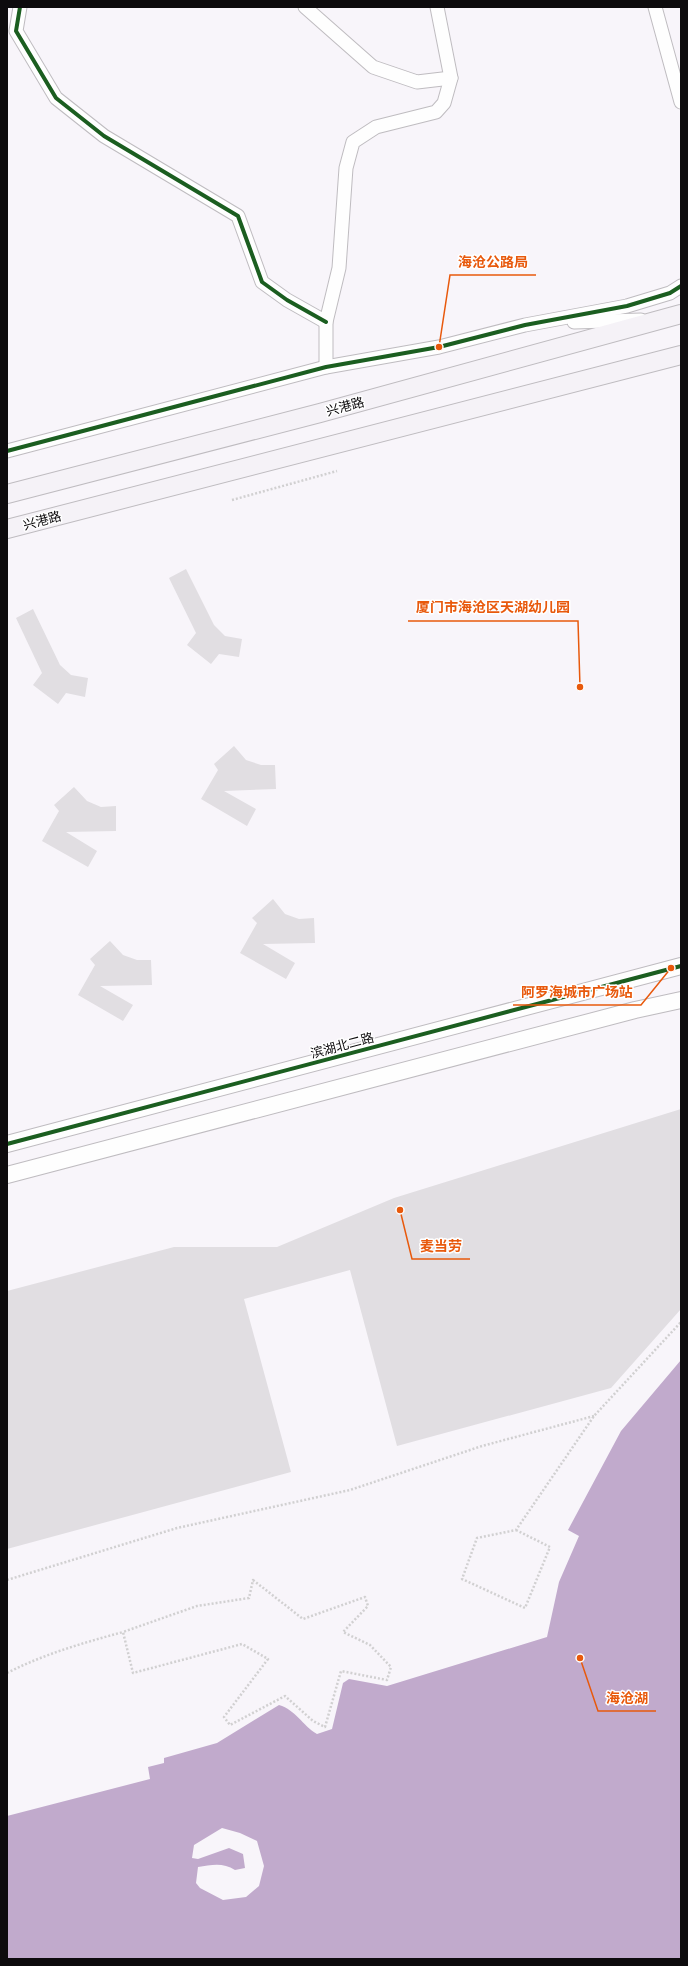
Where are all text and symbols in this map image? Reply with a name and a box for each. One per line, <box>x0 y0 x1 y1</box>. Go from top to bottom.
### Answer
callout: 海沧公路局 <box>450 249 536 275</box>
text: 海沧公路局 <box>458 253 528 270</box>
street label: 兴港路 <box>324 393 366 419</box>
street label: 兴港路 <box>21 507 63 533</box>
callout: 厦门市海沧区天湖幼儿园 <box>408 595 578 621</box>
text: 厦门市海沧区天湖幼儿园 <box>416 598 570 615</box>
callout: 阿罗海城市广场站 <box>513 979 641 1005</box>
text: 阿罗海城市广场站 <box>521 983 633 1000</box>
street label: 滨湖北二路 <box>309 1029 375 1061</box>
callout: 麦当劳 <box>412 1233 470 1259</box>
text: 麦当劳 <box>420 1237 462 1254</box>
callout: 海沧湖 <box>598 1685 656 1711</box>
text: 海沧湖 <box>606 1689 648 1706</box>

